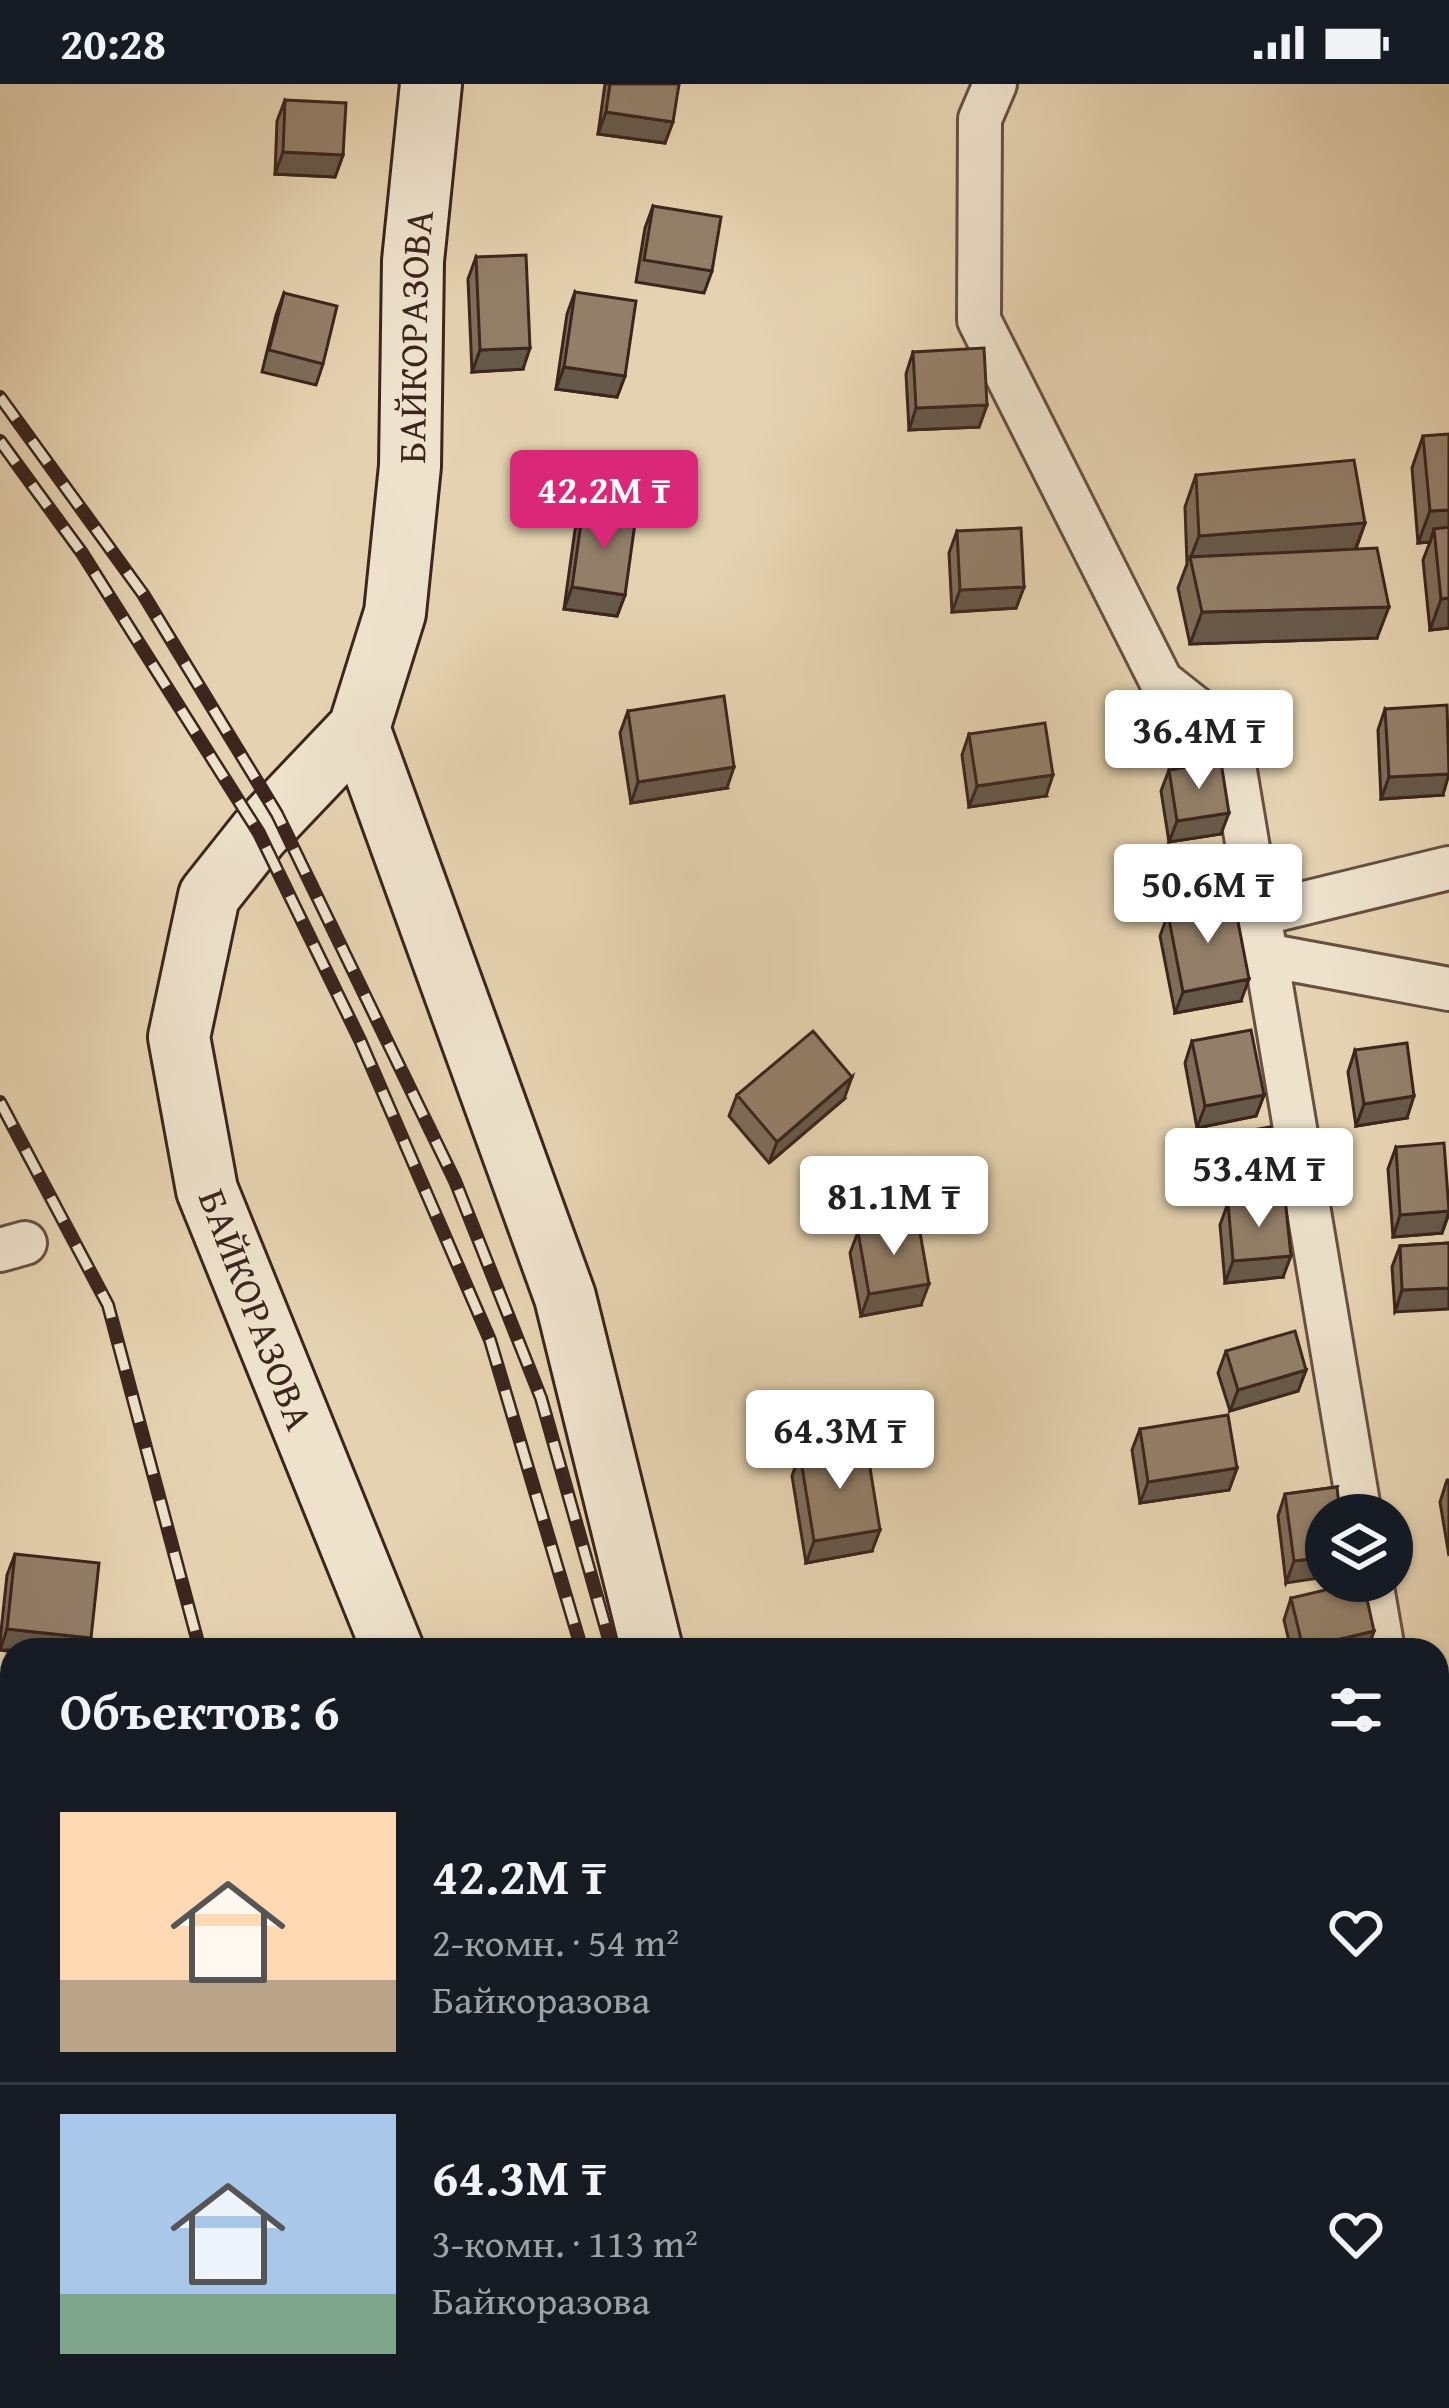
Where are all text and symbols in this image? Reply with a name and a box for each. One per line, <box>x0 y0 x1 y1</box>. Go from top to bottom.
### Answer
text: 20:28 <box>60 10 166 75</box>
street label: БАЙКОРАЗОВА <box>382 207 447 464</box>
pin: 42.2M ₸ <box>493 450 715 552</box>
text: 42.2M ₸ <box>537 460 671 517</box>
pin: 36.4M ₸ <box>1088 690 1310 792</box>
text: 36.4M ₸ <box>1132 700 1266 757</box>
pin: 50.6M ₸ <box>1097 844 1319 946</box>
text: 50.6M ₸ <box>1141 854 1275 911</box>
pin: 53.4M ₸ <box>1148 1128 1370 1230</box>
text: 53.4M ₸ <box>1192 1138 1326 1195</box>
pin: 81.1M ₸ <box>783 1156 1005 1258</box>
text: 81.1M ₸ <box>827 1166 961 1223</box>
street label: БАЙКОРАЗОВА <box>185 1180 329 1438</box>
pin: 64.3M ₸ <box>729 1390 951 1492</box>
text: 64.3M ₸ <box>773 1400 907 1457</box>
map controls <box>1305 1494 1413 1602</box>
button: layers <box>1305 1494 1413 1602</box>
text: Объектов: 6 <box>60 1673 340 1748</box>
icon: filters <box>1323 1677 1389 1743</box>
text: 42.2M ₸ <box>432 1838 607 1913</box>
icon: home <box>156 1860 300 2004</box>
icon: heart <box>1323 1899 1389 1965</box>
text: 2-комн. · 54 m² <box>432 1913 679 1970</box>
text: Байкоразова <box>432 1970 650 2027</box>
text: 64.3M ₸ <box>432 2139 607 2214</box>
icon: home <box>156 2162 300 2306</box>
icon: heart <box>1323 2201 1389 2267</box>
text: 3-комн. · 113 m² <box>432 2214 698 2271</box>
text: Байкоразова <box>432 2271 650 2328</box>

